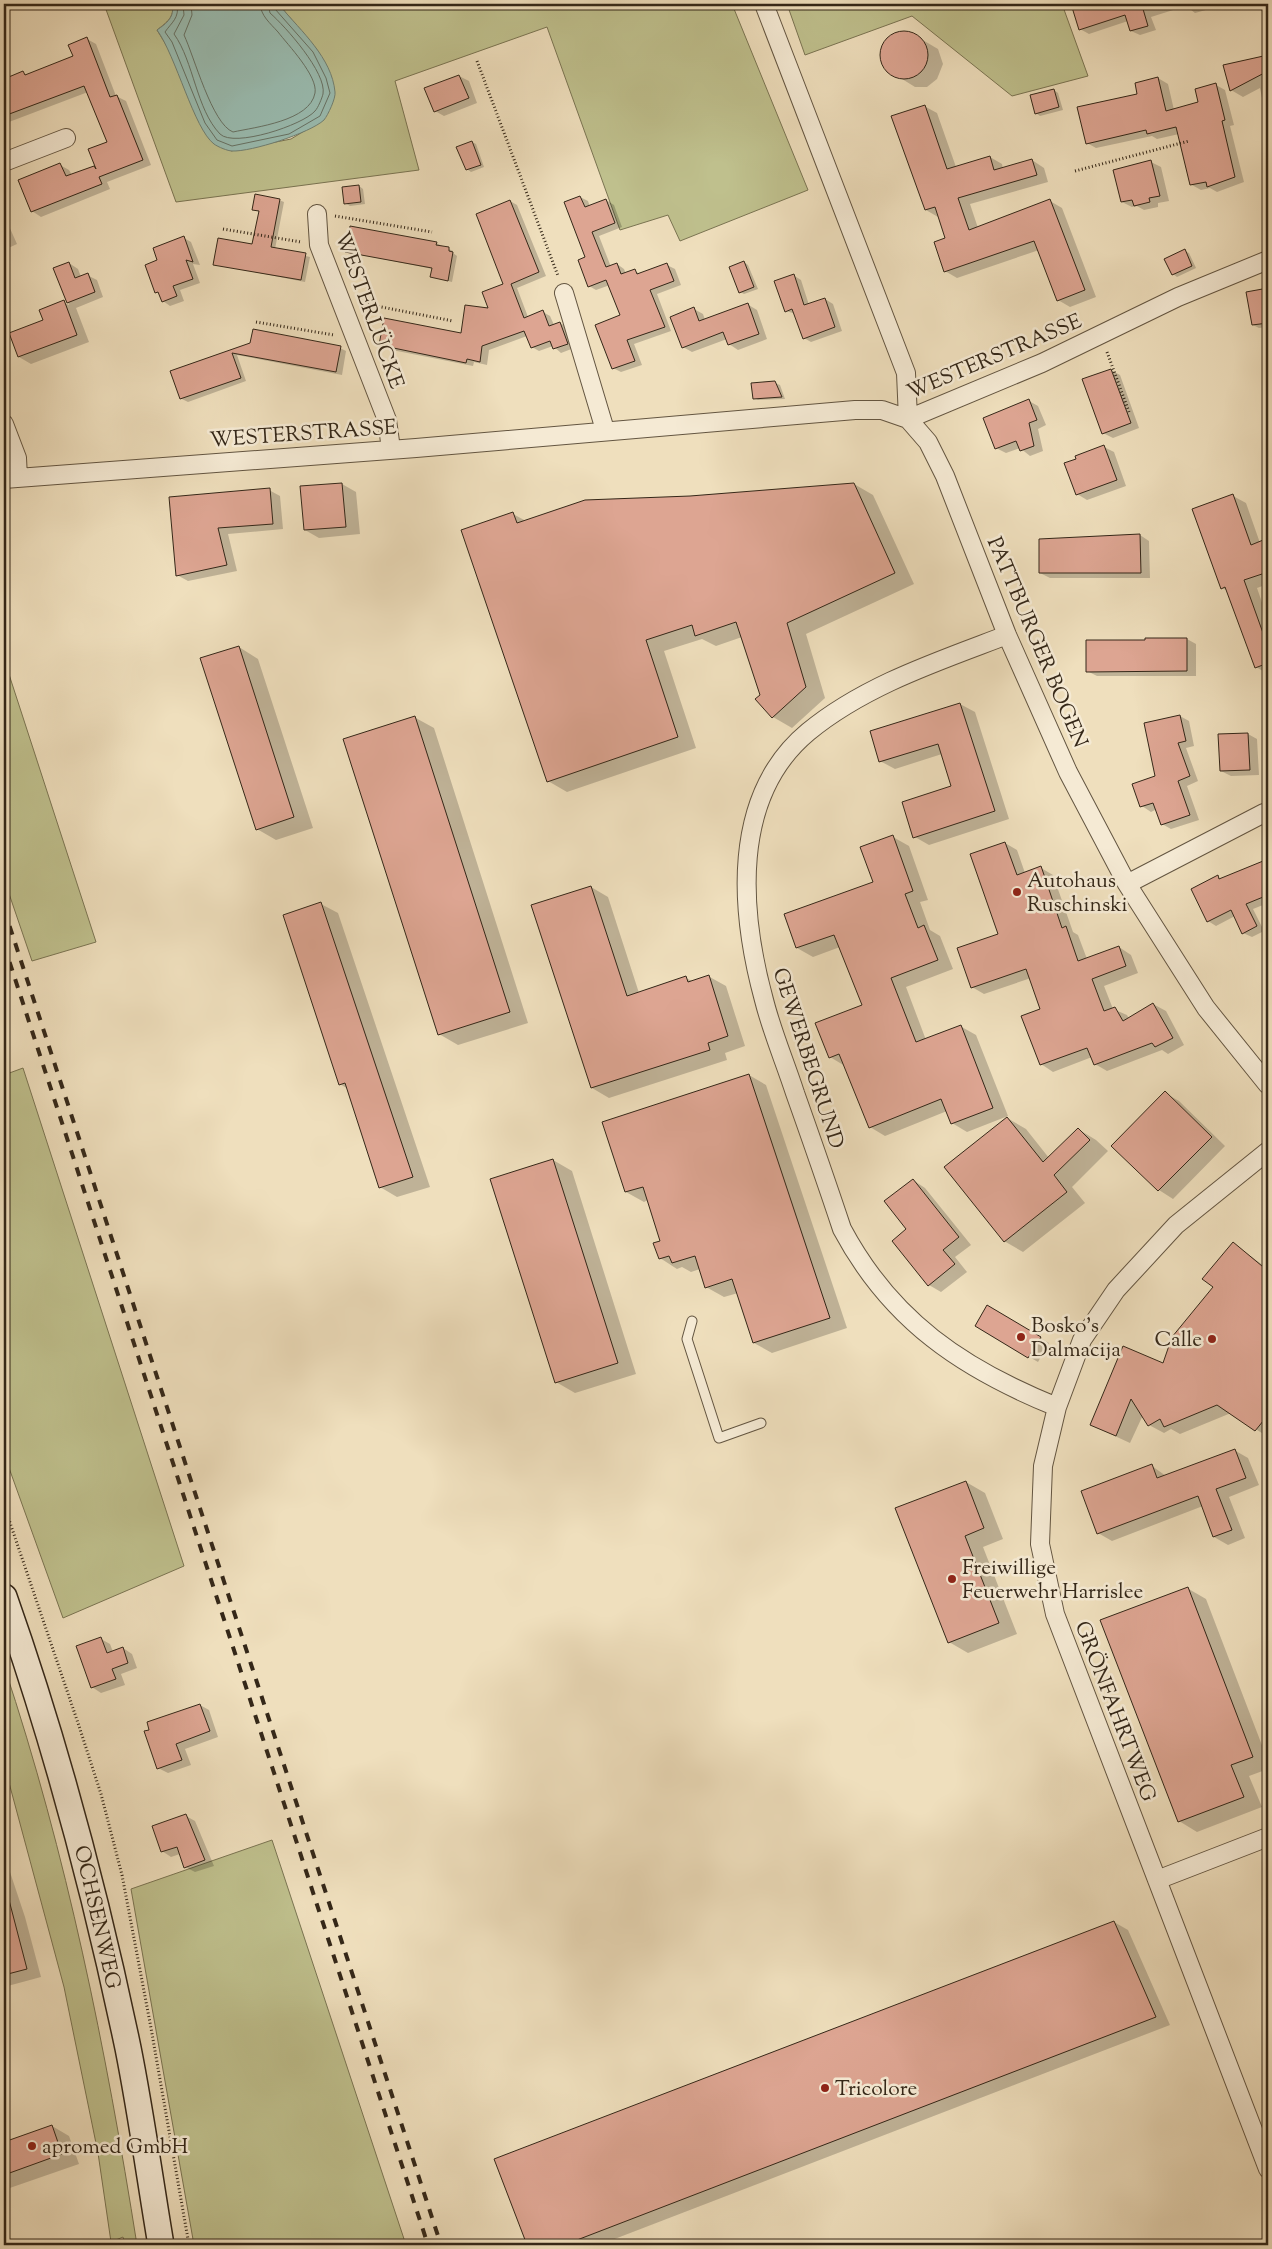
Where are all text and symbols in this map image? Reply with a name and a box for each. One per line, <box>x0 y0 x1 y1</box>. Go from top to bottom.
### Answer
street label: WESTERLÜCKE <box>326 228 411 394</box>
street label: WESTERSTRASSE <box>903 307 1087 408</box>
street label: WESTERSTRASSE <box>209 413 398 456</box>
street label: PATTBURGER BOGEN <box>978 533 1094 753</box>
place label: Autohaus Ruschinski <box>1027 867 1128 921</box>
marker: Autohaus Ruschinski <box>1011 886 1023 898</box>
street label: GEWERBEGRUND <box>764 964 850 1153</box>
place label: Bosko's Dalmacija <box>1031 1312 1121 1366</box>
place label: Calle <box>1154 1326 1202 1356</box>
marker: Bosko's Dalmacija <box>1015 1331 1027 1343</box>
marker: Calle <box>1206 1333 1218 1345</box>
place label: Freiwillige Feuerwehr Harrislee <box>962 1554 1143 1608</box>
marker: Freiwillige Feuerwehr Harrislee <box>946 1573 958 1585</box>
street label: GRÖNFAHRTWEG <box>1066 1617 1162 1806</box>
street label: OCHSENWEG <box>65 1843 127 1992</box>
place label: Tricolore <box>835 2075 917 2105</box>
marker: Tricolore <box>819 2082 831 2094</box>
place label: apromed GmbH <box>42 2133 189 2163</box>
marker: apromed GmbH <box>26 2140 38 2152</box>

